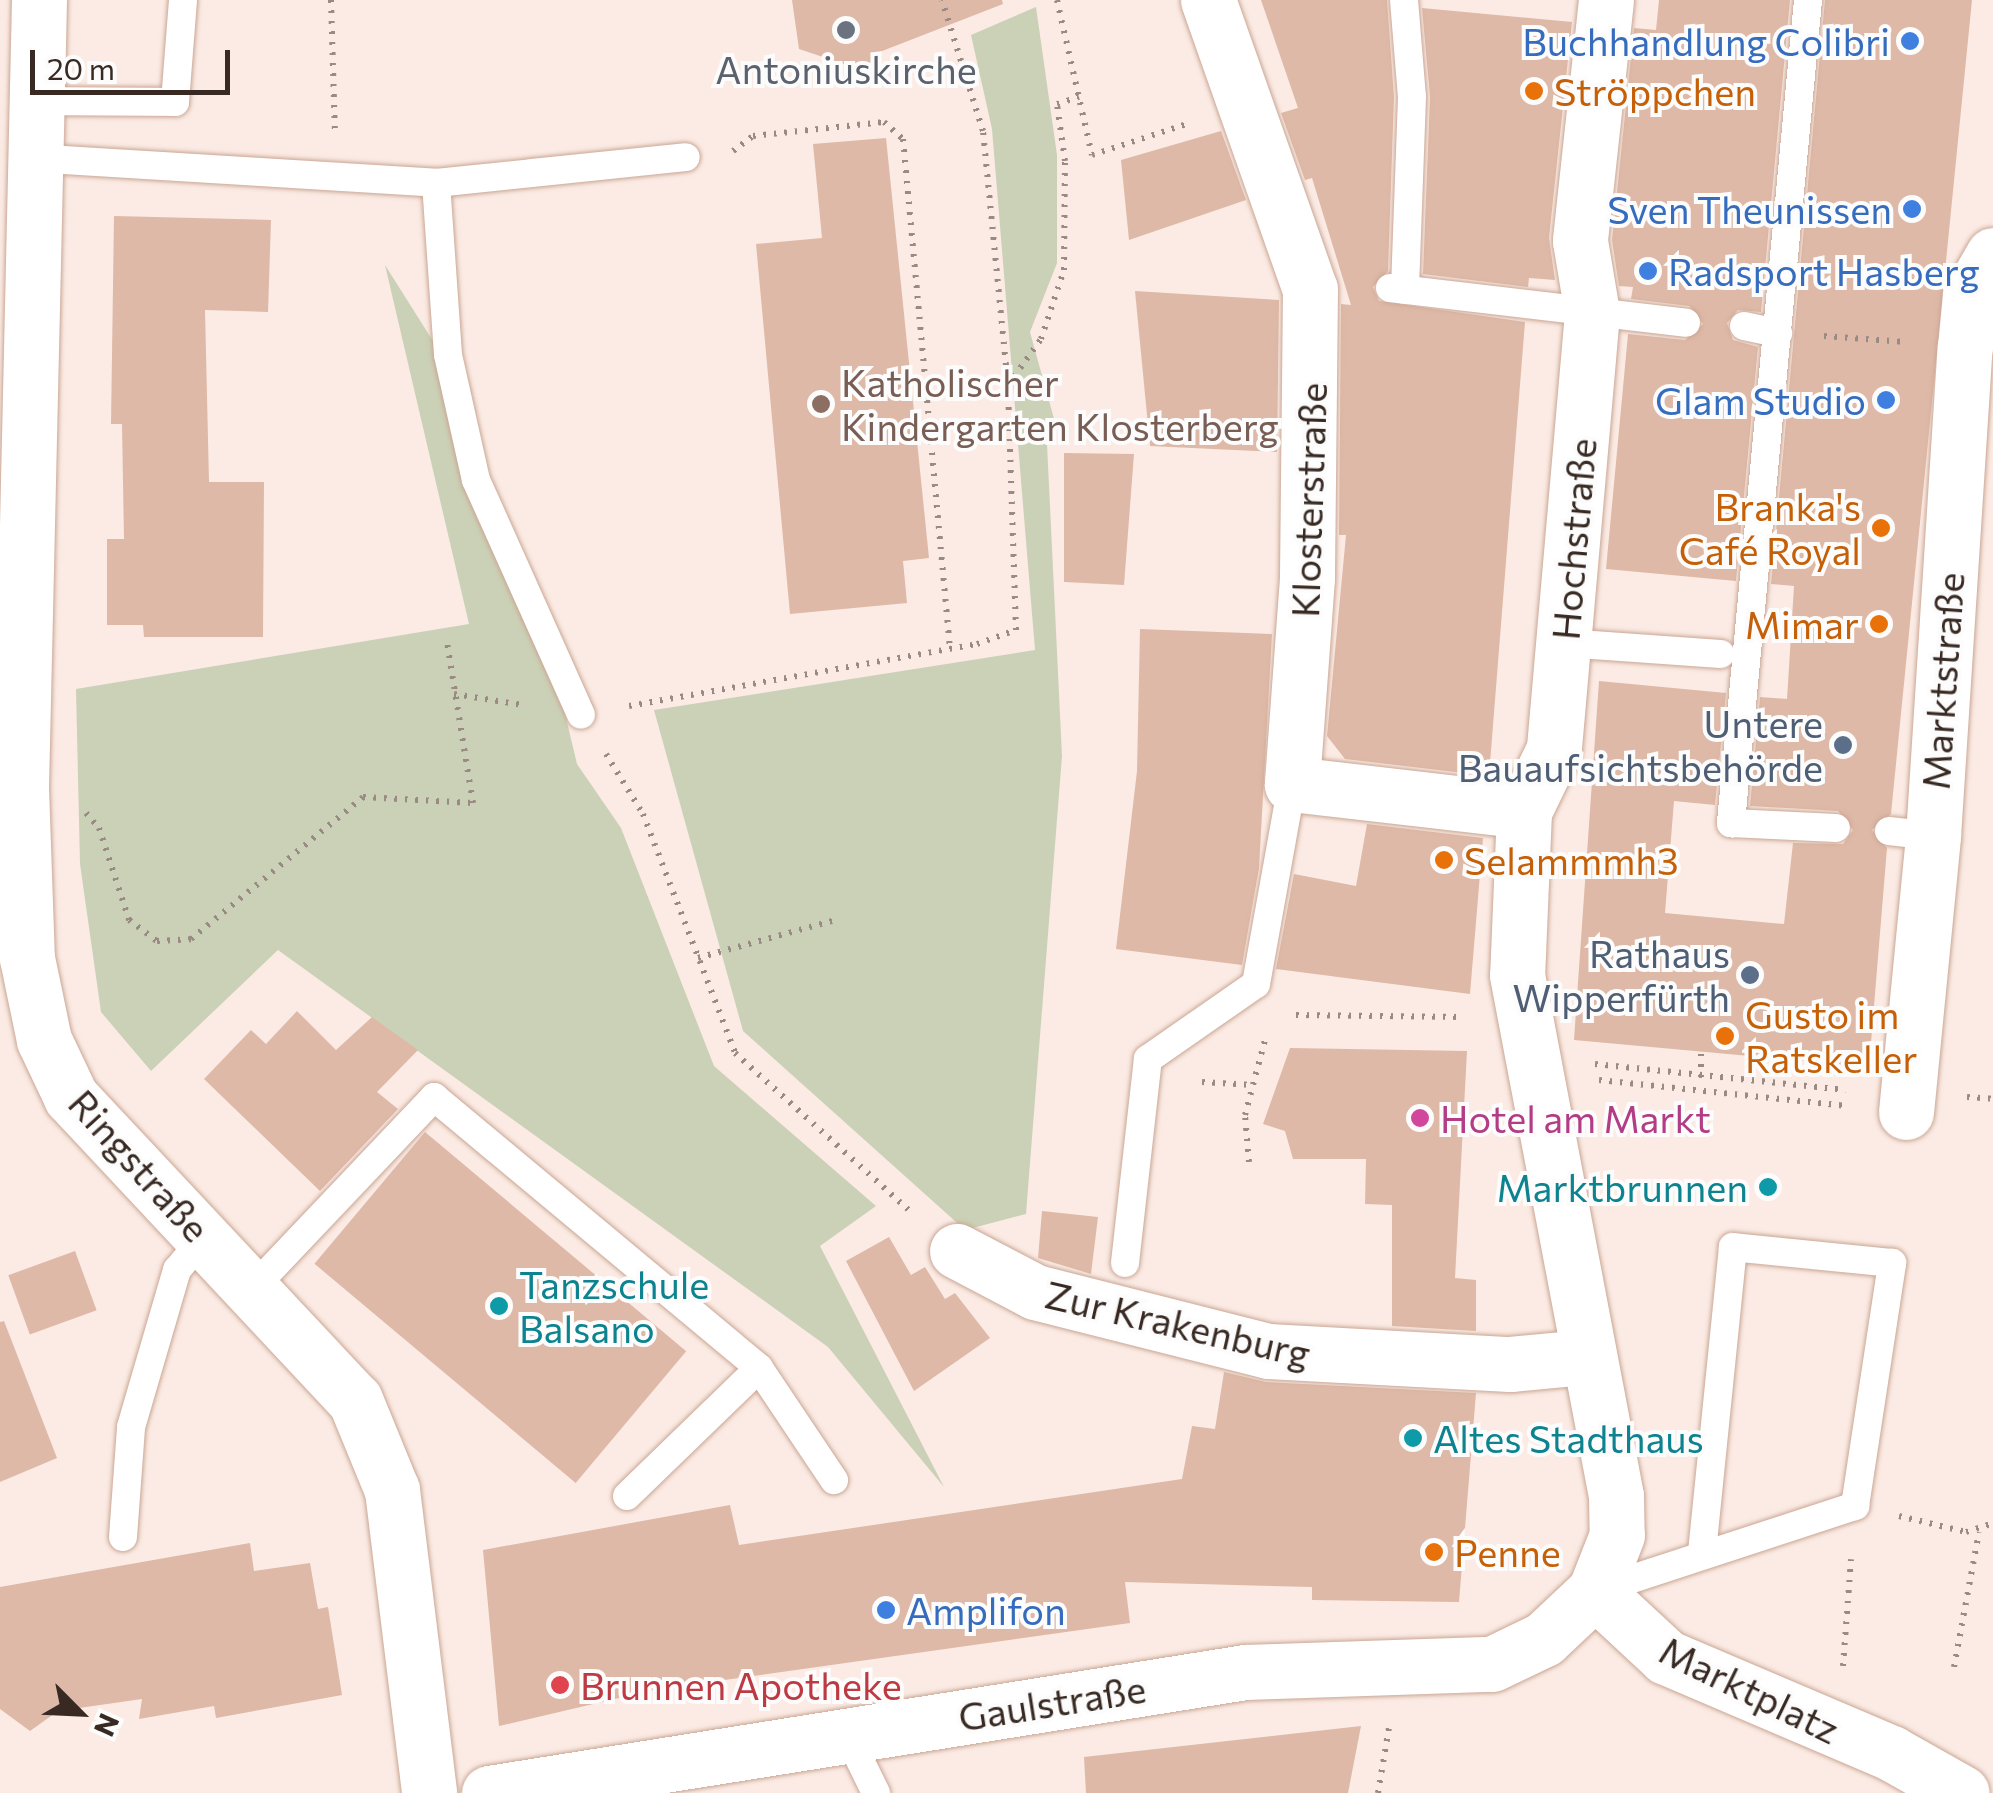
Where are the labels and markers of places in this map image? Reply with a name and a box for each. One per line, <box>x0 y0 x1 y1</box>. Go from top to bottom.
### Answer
place label: Buchhandlung Colibri <box>1522 18 1890 64</box>
marker: Antoniuskirche <box>835 19 857 41</box>
marker: Buchhandlung Colibri <box>1899 30 1921 52</box>
place label: Antoniuskirche <box>715 46 977 92</box>
place label: Ströppchen <box>1554 68 1756 114</box>
marker: Ströppchen <box>1523 80 1545 102</box>
place label: Sven Theunissen <box>1607 186 1892 232</box>
marker: Sven Theunissen <box>1901 198 1923 220</box>
place label: Radsport Hasberg <box>1668 248 1980 294</box>
marker: Radsport Hasberg <box>1637 260 1659 282</box>
place label: Katholischer Kindergarten Klosterberg <box>841 359 1278 448</box>
place label: Glam Studio <box>1655 377 1866 423</box>
marker: Glam Studio <box>1875 389 1897 411</box>
marker: Katholischer Kindergarten Klosterberg <box>810 393 832 415</box>
place label: Branka's Café Royal <box>1679 483 1861 572</box>
marker: Branka's Café Royal <box>1870 517 1892 539</box>
place label: Mimar <box>1745 601 1859 647</box>
marker: Mimar <box>1868 613 1890 635</box>
place label: Untere Bauaufsichtsbehörde <box>1458 700 1823 789</box>
marker: Untere Bauaufsichtsbehörde <box>1832 734 1854 756</box>
place label: Selammmh3 <box>1464 837 1679 883</box>
marker: Selammmh3 <box>1433 849 1455 871</box>
place label: Rathaus Wipperfürth <box>1513 930 1730 1019</box>
marker: Rathaus Wipperfürth <box>1739 964 1761 986</box>
place label: Gusto im Ratskeller <box>1745 991 1917 1080</box>
marker: Gusto im Ratskeller <box>1714 1025 1736 1047</box>
place label: Hotel am Markt <box>1440 1095 1711 1141</box>
marker: Hotel am Markt <box>1409 1107 1431 1129</box>
place label: Marktbrunnen <box>1497 1164 1748 1210</box>
marker: Marktbrunnen <box>1757 1176 1779 1198</box>
place label: Tanzschule Balsano <box>519 1261 709 1350</box>
marker: Tanzschule Balsano <box>488 1295 510 1317</box>
place label: Altes Stadthaus <box>1433 1415 1704 1461</box>
marker: Altes Stadthaus <box>1402 1427 1424 1449</box>
place label: Penne <box>1454 1529 1561 1575</box>
marker: Penne <box>1423 1541 1445 1563</box>
place label: Amplifon <box>906 1587 1066 1633</box>
marker: Amplifon <box>875 1599 897 1621</box>
place label: Brunnen Apotheke <box>580 1662 902 1708</box>
marker: Brunnen Apotheke <box>549 1674 571 1696</box>

